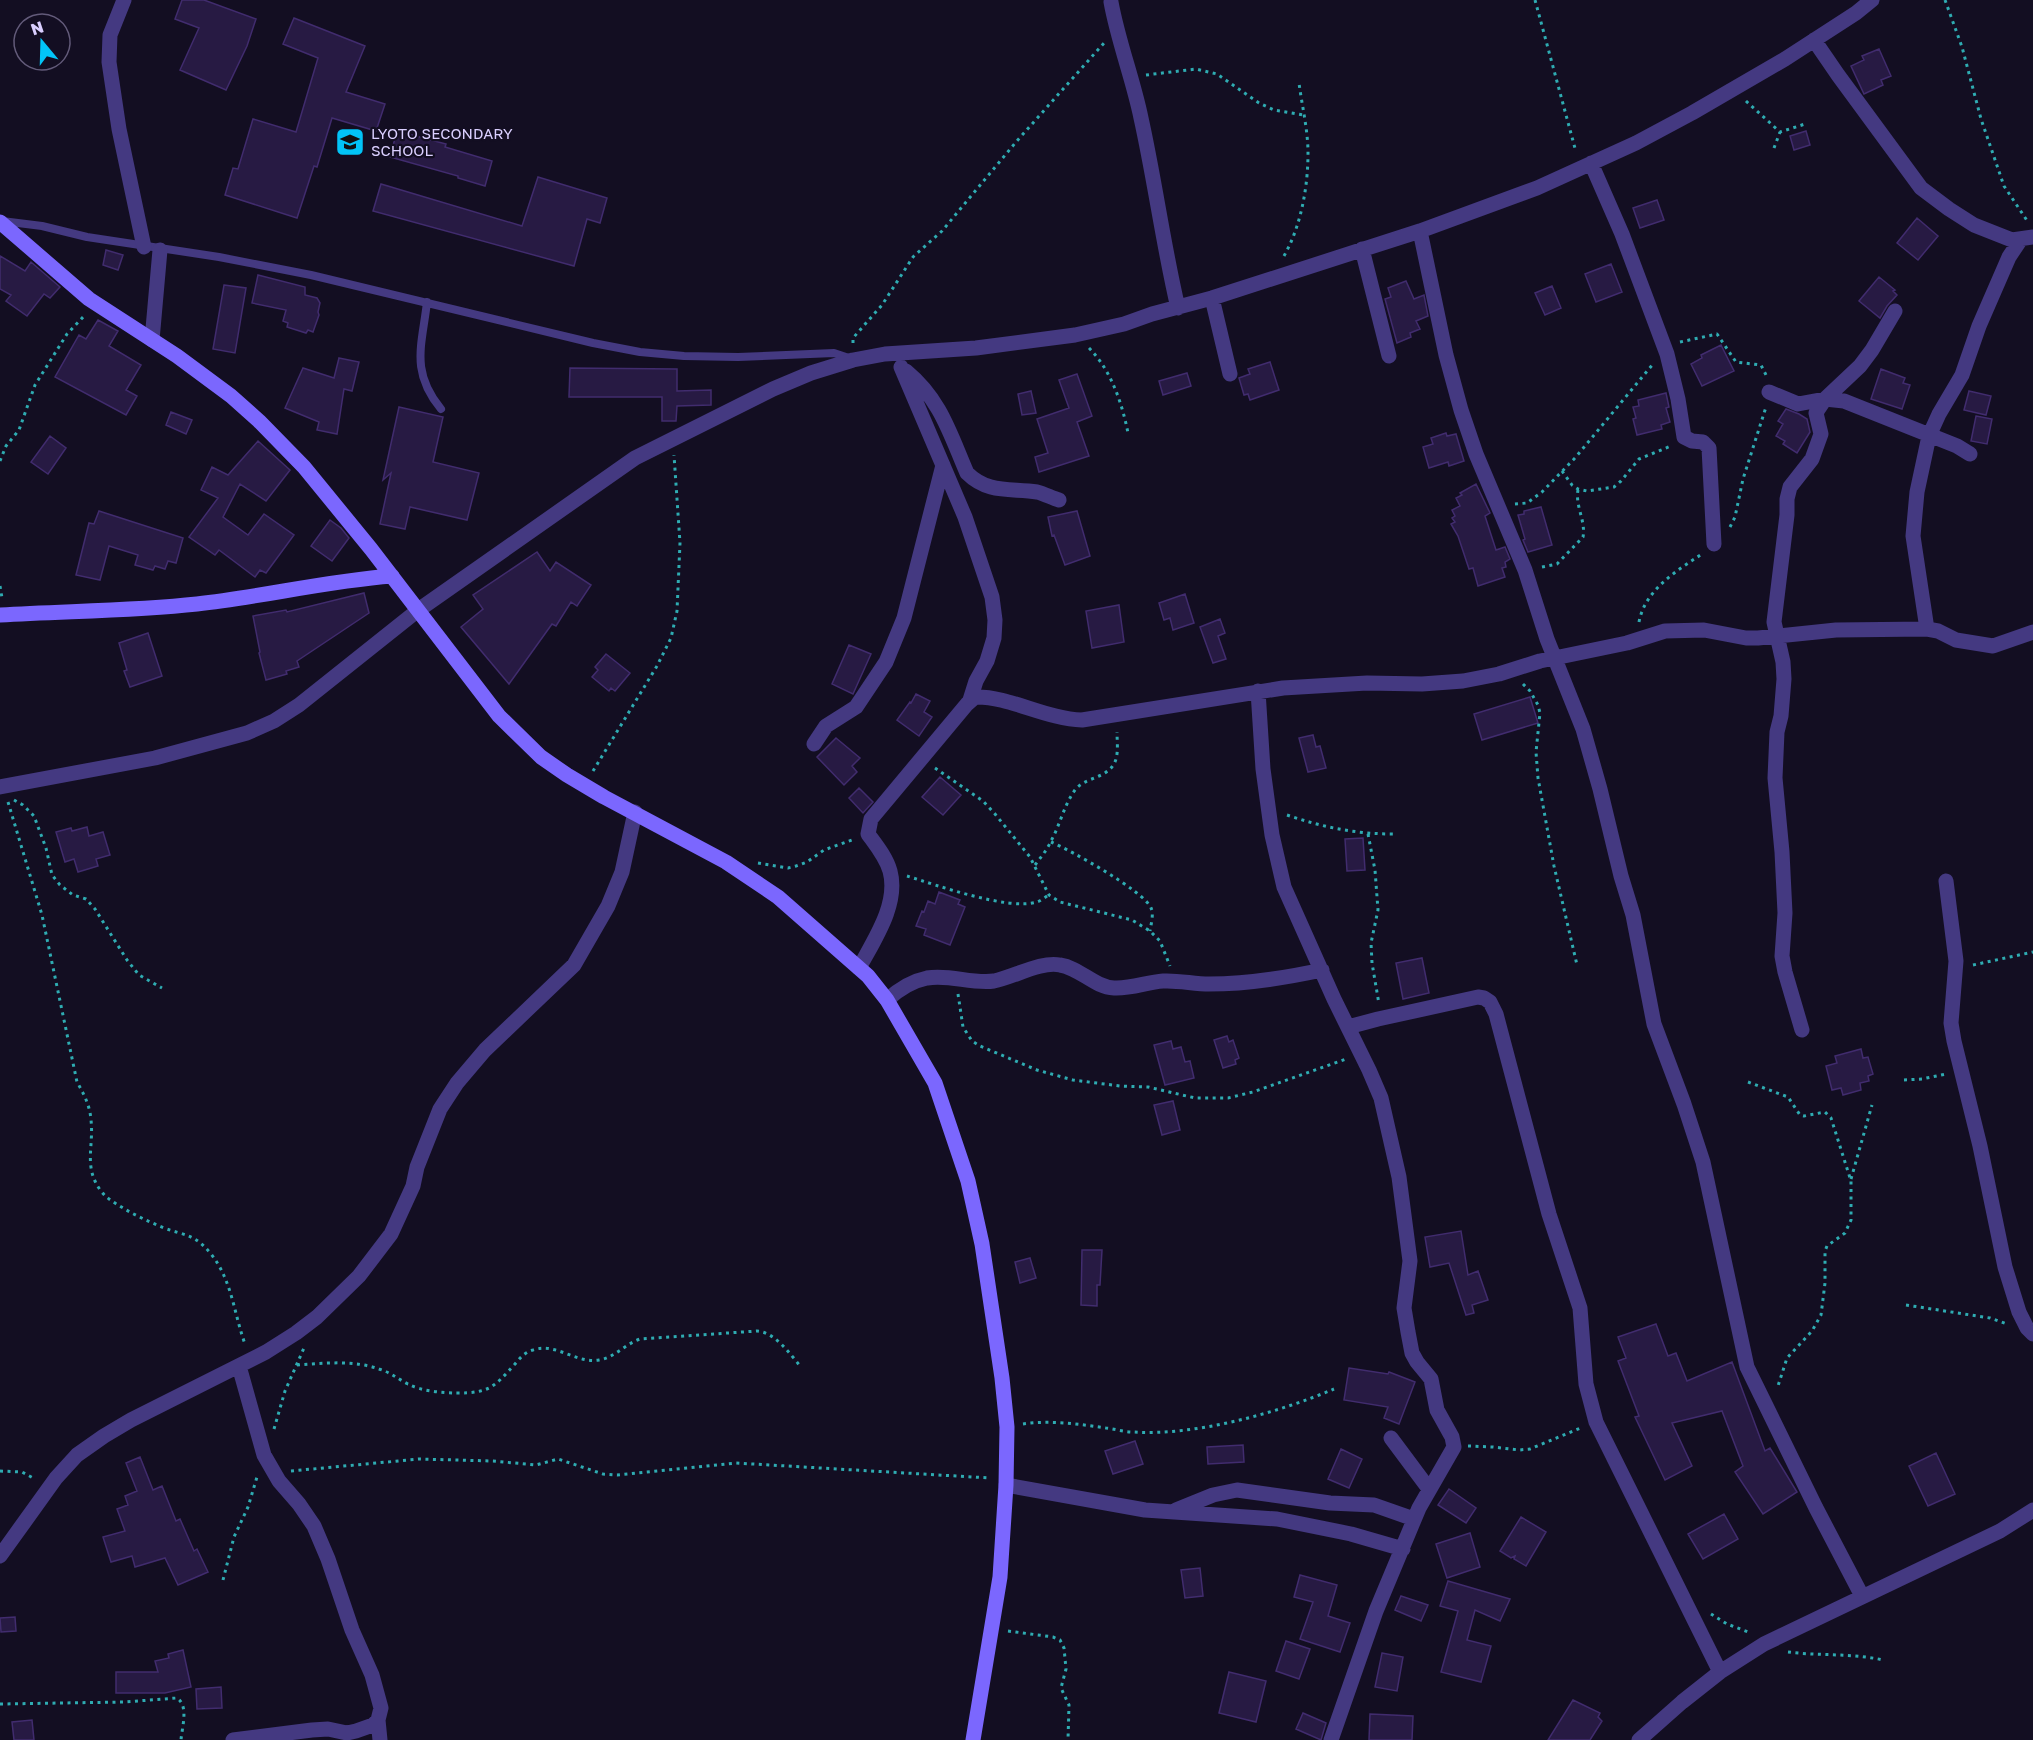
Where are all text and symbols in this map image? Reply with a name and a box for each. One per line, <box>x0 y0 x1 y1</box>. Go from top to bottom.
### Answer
north arrow <box>12 12 72 72</box>
text: N <box>28 16 46 39</box>
place label: LYOTO SECONDARY SCHOOL <box>371 124 513 159</box>
school or university icon: LYOTO SECONDARY SCHOOL <box>334 126 366 158</box>

